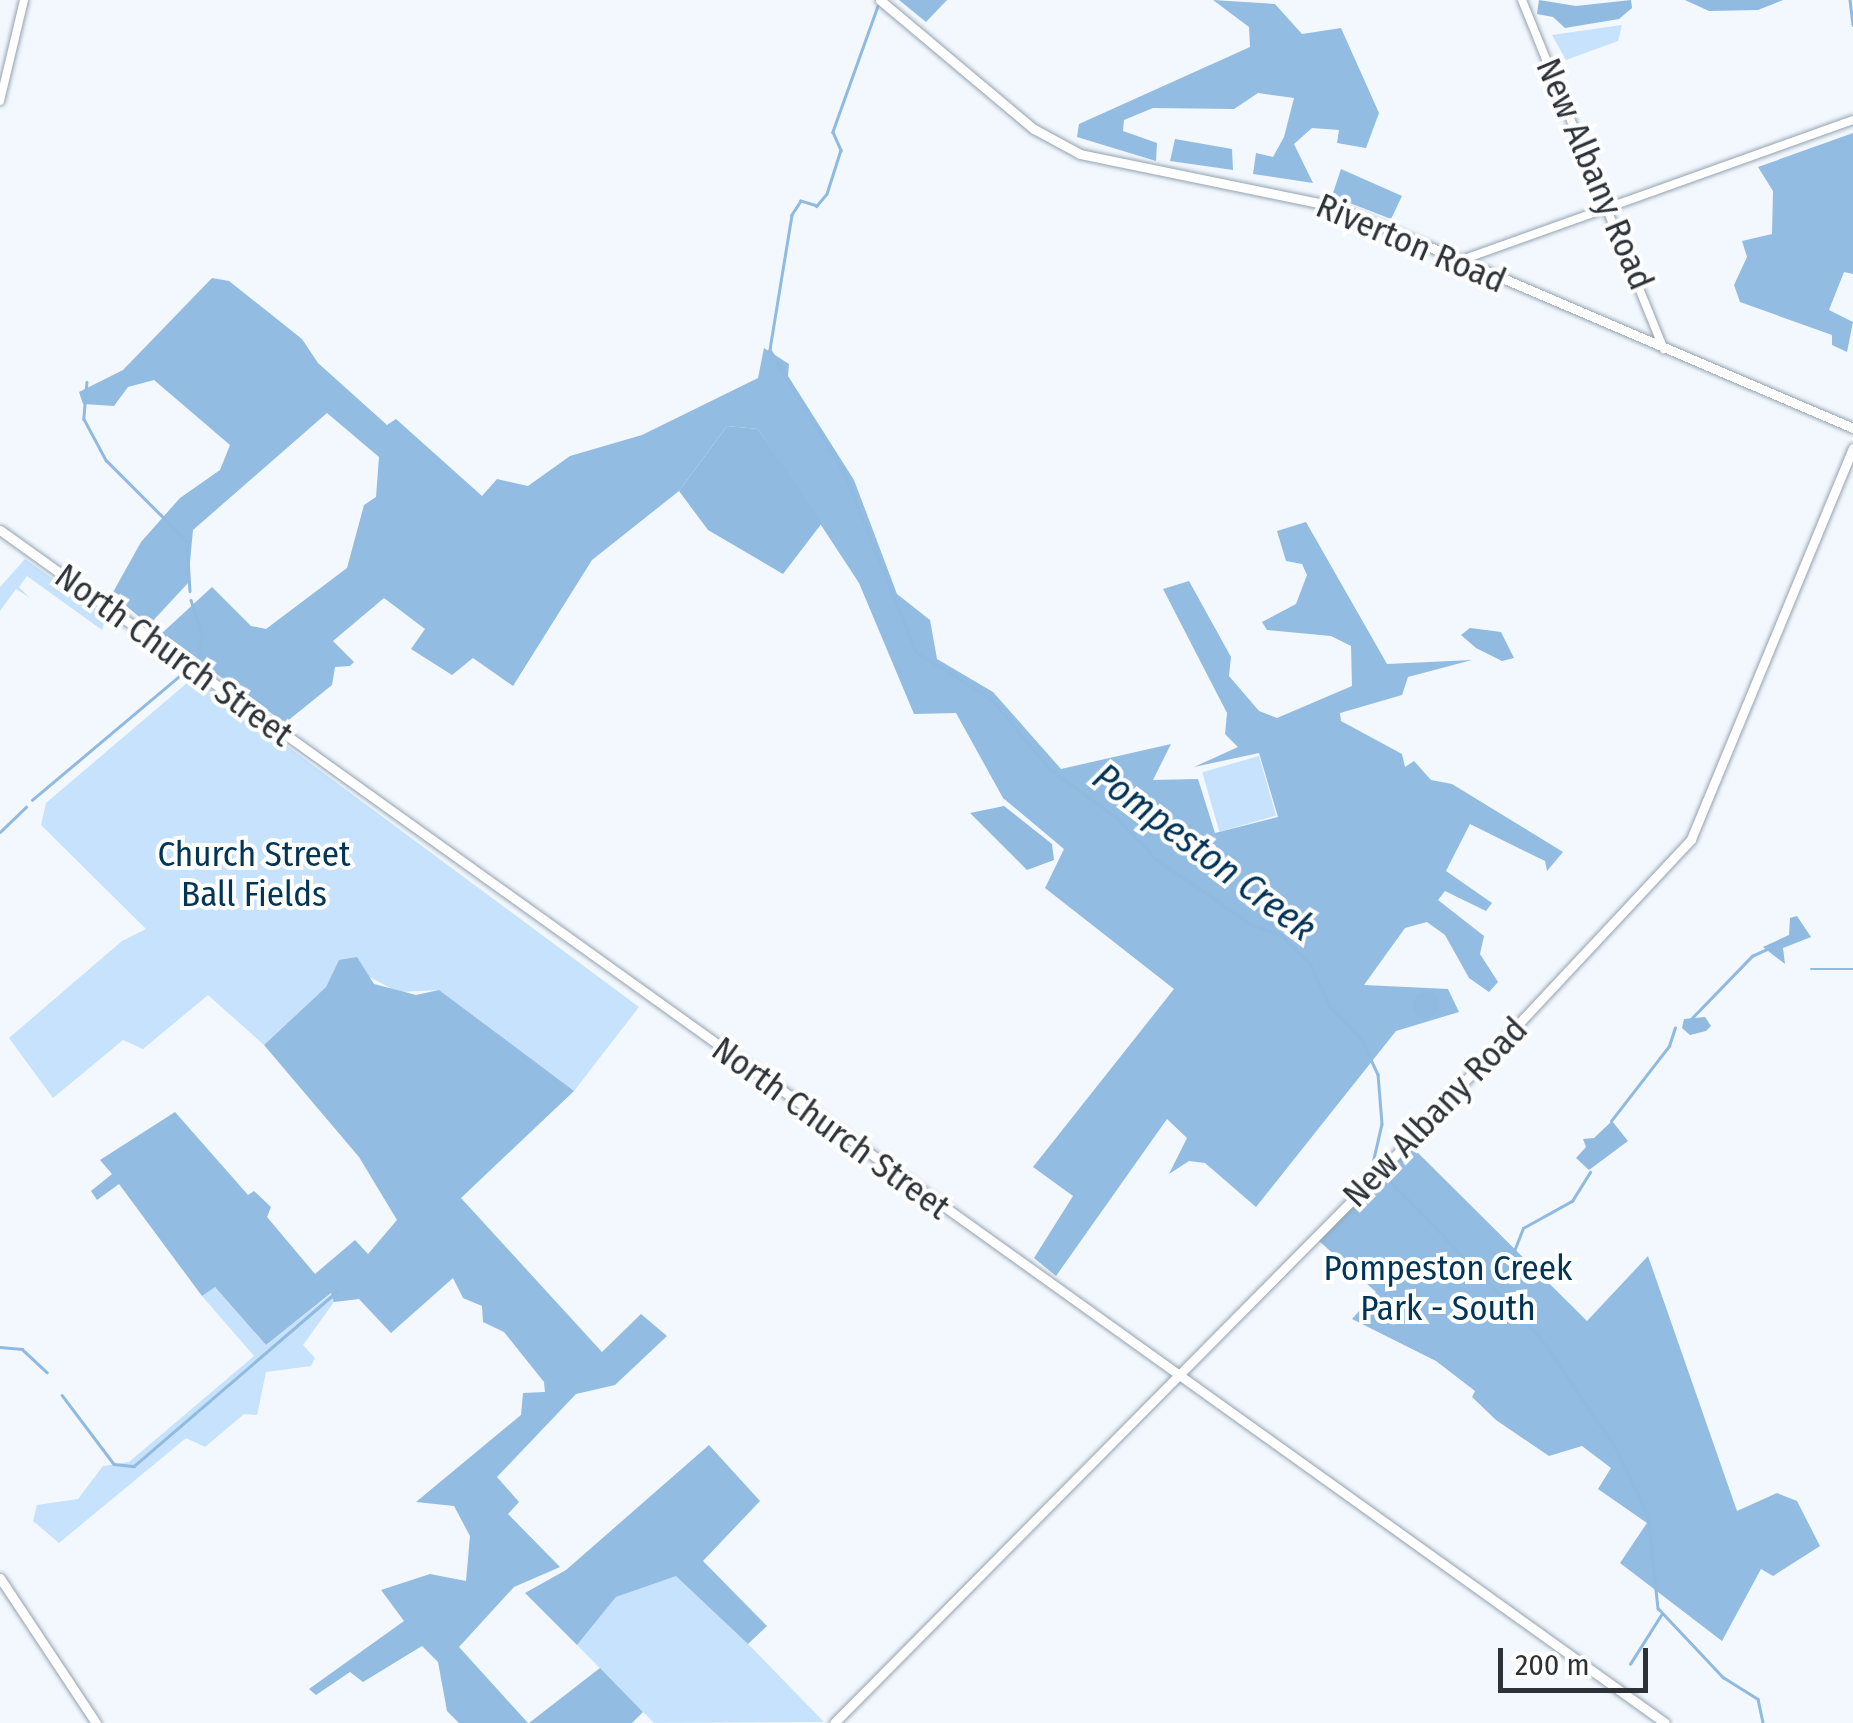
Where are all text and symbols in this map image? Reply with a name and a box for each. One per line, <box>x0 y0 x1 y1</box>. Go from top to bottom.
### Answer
street label: New Albany Road <box>1527 52 1663 296</box>
street label: Riverton Road <box>1310 184 1512 302</box>
street label: North Church Street <box>47 555 301 755</box>
water label: Pompeston Creek <box>1084 754 1324 952</box>
park label: Church Street Ball Fields <box>157 833 351 915</box>
street label: New Albany Road <box>1334 1008 1536 1216</box>
street label: North Church Street <box>704 1028 958 1228</box>
park label: Pompeston Creek Park - South <box>1324 1247 1572 1329</box>
scale bar <box>1503 1628 1653 1690</box>
text: 200 m <box>1515 1647 1590 1683</box>

